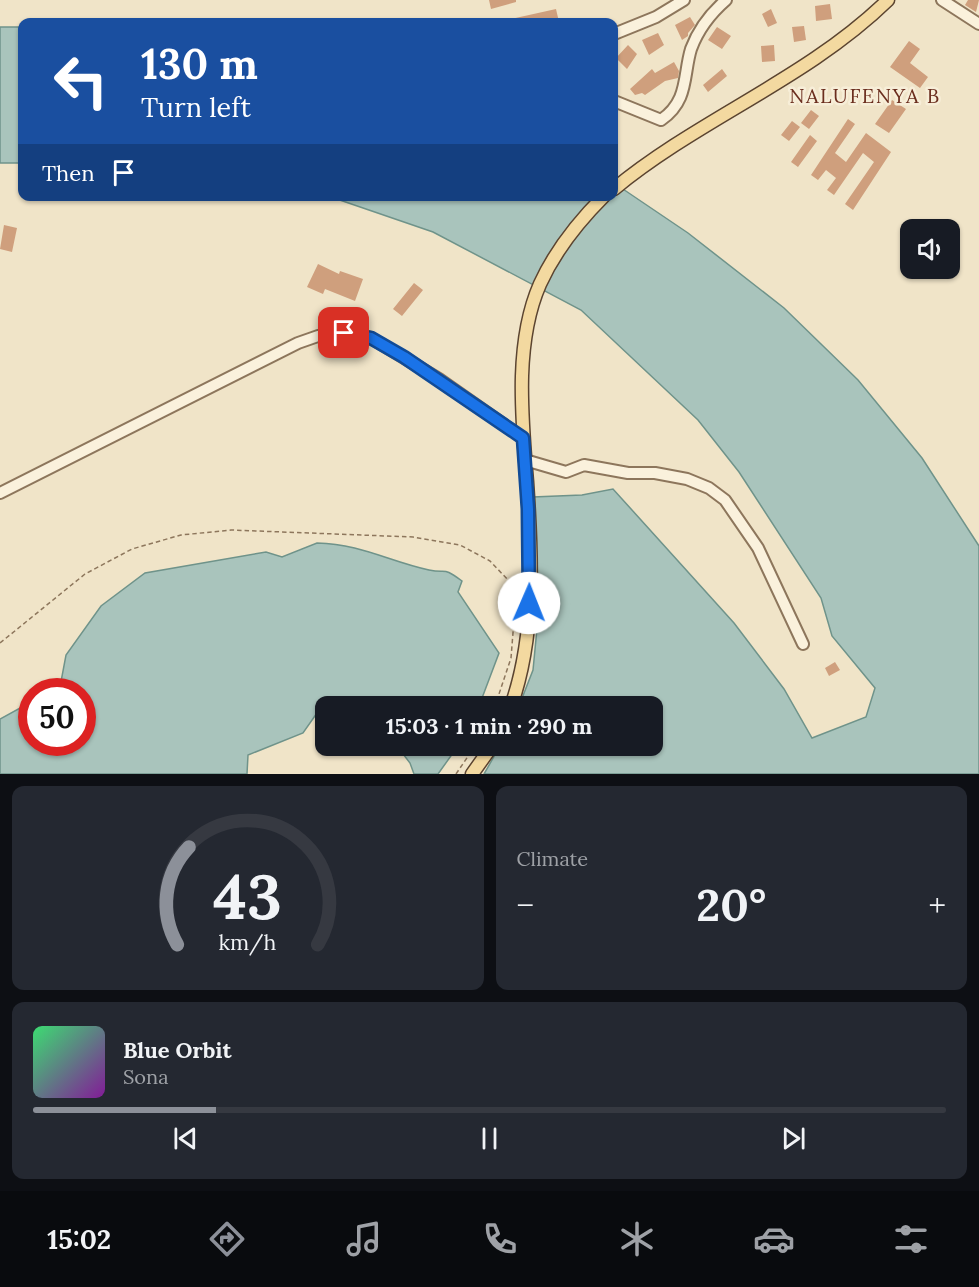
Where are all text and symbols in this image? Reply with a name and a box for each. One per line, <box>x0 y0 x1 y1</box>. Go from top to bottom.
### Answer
text: 130 m <box>141 37 258 91</box>
icon: left <box>42 42 120 120</box>
district label: NALUFENYA B <box>789 83 941 108</box>
text: Turn left <box>141 90 251 124</box>
icon: arrive <box>107 156 140 189</box>
text: Then <box>42 159 95 187</box>
map controls <box>900 219 960 279</box>
button: sound <box>900 219 960 279</box>
pin <box>318 307 369 358</box>
icon: arrive <box>327 316 360 349</box>
position arrow <box>497 571 561 635</box>
speed limit sign: 50 <box>18 678 96 756</box>
text: 15:03 · 1 min · 290 m <box>386 712 592 740</box>
text: Climate <box>517 846 588 871</box>
text: 43 <box>213 856 282 936</box>
text: 20° <box>696 876 766 933</box>
text: − <box>517 884 534 926</box>
text: + <box>928 884 946 926</box>
text: km/h <box>219 928 277 956</box>
text: Blue Orbit <box>123 1036 231 1064</box>
text: Sona <box>123 1064 169 1089</box>
icon: previous <box>169 1122 202 1155</box>
icon: pause <box>473 1122 506 1155</box>
icon: next <box>777 1122 810 1155</box>
icon: directions <box>206 1218 248 1260</box>
icon: music <box>343 1218 385 1260</box>
icon: phone <box>479 1218 521 1260</box>
icon: climate <box>616 1218 658 1260</box>
icon: car <box>753 1218 795 1260</box>
icon: filters <box>890 1218 932 1260</box>
text: 15:02 <box>47 1222 111 1256</box>

